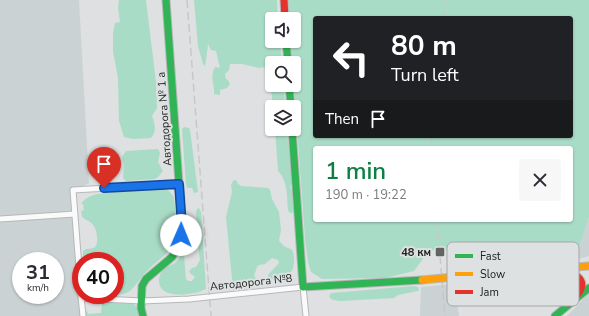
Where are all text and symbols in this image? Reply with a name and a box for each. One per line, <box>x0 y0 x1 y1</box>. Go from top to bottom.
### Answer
map controls <box>265 12 301 136</box>
button: sound <box>265 12 301 48</box>
text: 80 m <box>391 27 457 65</box>
icon: left <box>325 32 377 84</box>
button: search <box>265 56 301 92</box>
text: Turn left <box>391 63 459 87</box>
street label: Автодорога № 1 а <box>154 71 175 167</box>
button: layers <box>265 100 301 136</box>
icon: arrive <box>367 108 389 130</box>
text: Then <box>325 109 359 129</box>
pin <box>87 147 121 188</box>
icon: arrive <box>93 153 115 175</box>
text: 1 min <box>325 155 386 187</box>
button: close <box>519 159 561 201</box>
text: 190 m · 19:22 <box>325 186 407 204</box>
position arrow <box>160 214 202 256</box>
legend <box>447 242 579 306</box>
place label: 48 км <box>401 245 431 260</box>
marker: 48 км <box>434 246 446 258</box>
text: Fast <box>480 249 501 264</box>
speed limit sign: 40 <box>72 252 124 304</box>
text: 31 <box>26 259 50 286</box>
text: Slow <box>480 267 505 282</box>
street label: Автодорога №8 <box>209 271 293 294</box>
text: km/h <box>27 281 49 295</box>
text: Jam <box>479 285 499 300</box>

